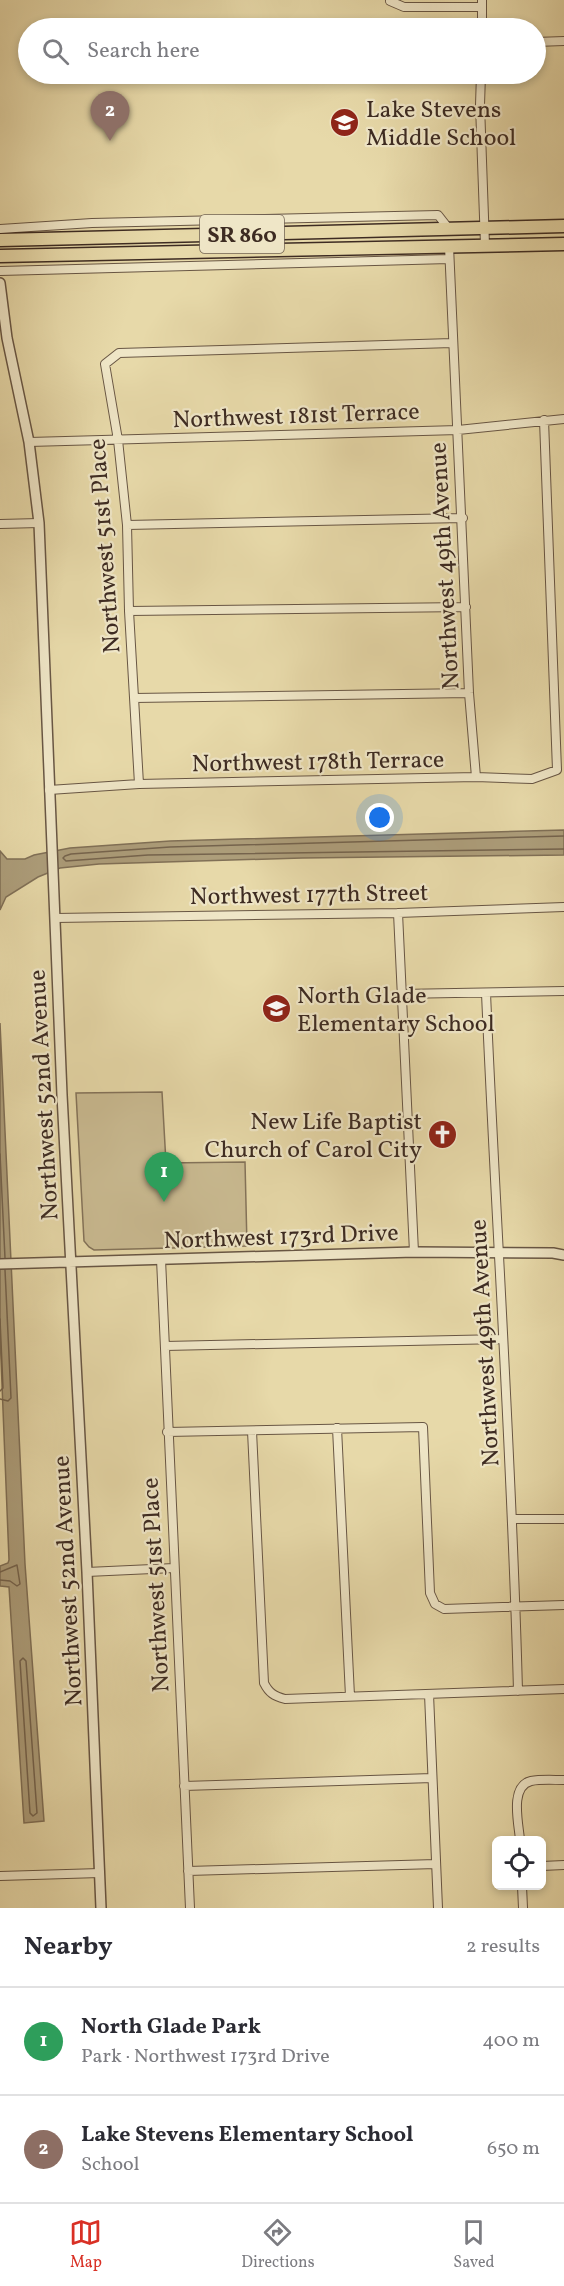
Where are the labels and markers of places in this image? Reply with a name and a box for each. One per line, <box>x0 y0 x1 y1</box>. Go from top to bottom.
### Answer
pin: 2 <box>90 92 130 141</box>
place label: Lake Stevens Middle School <box>366 94 516 156</box>
school or university icon: Lake Stevens Middle School <box>329 107 361 139</box>
place label: North Glade Elementary School <box>297 980 495 1042</box>
school or university icon: North Glade Elementary School <box>260 993 292 1025</box>
place label: New Life Baptist Church of Carol City <box>205 1106 422 1168</box>
church icon: New Life Baptist Church of Carol City <box>427 1119 459 1151</box>
pin: 1 <box>144 1152 184 1202</box>

